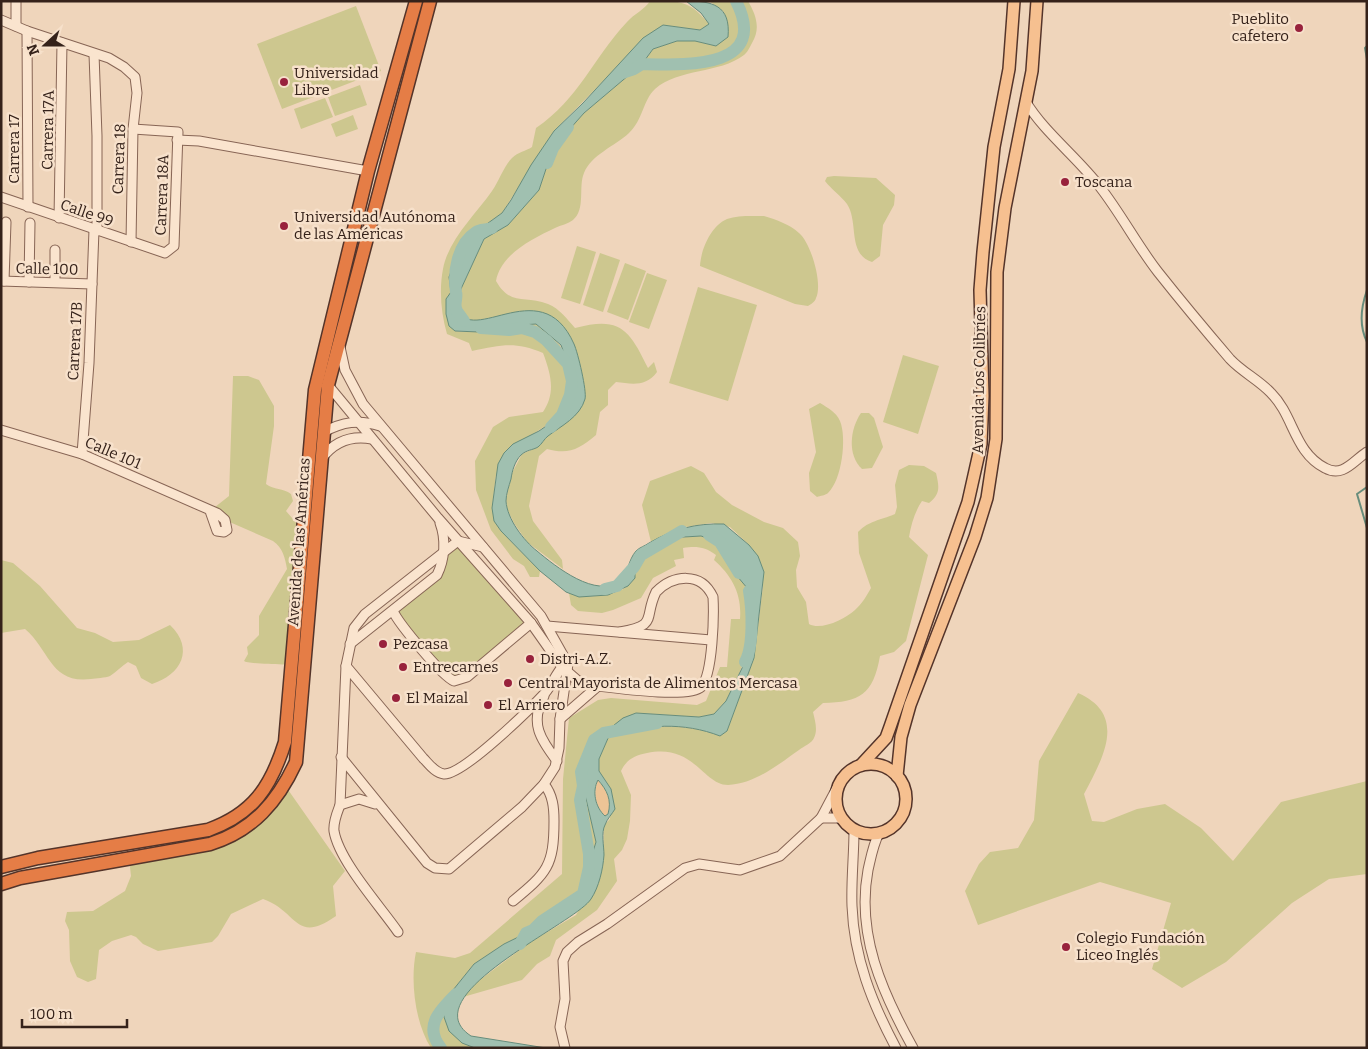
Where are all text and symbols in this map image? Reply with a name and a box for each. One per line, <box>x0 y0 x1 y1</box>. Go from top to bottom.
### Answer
place label: Pueblito cafetero <box>1231 10 1289 45</box>
north arrow <box>20 20 70 70</box>
marker: Pueblito cafetero <box>1293 22 1305 34</box>
text: N <box>23 41 43 58</box>
place label: Universidad Libre <box>294 64 379 99</box>
marker: Universidad Libre <box>278 76 290 88</box>
street label: Carrera 17A <box>38 90 58 170</box>
street label: Carrera 17 <box>5 114 23 184</box>
street label: Carrera 18 <box>109 123 129 195</box>
street label: Carrera 18A <box>152 154 172 236</box>
place label: Toscana <box>1075 173 1132 191</box>
marker: Toscana <box>1059 176 1071 188</box>
street label: Calle 99 <box>58 196 116 230</box>
place label: Universidad Autónoma de las Américas <box>294 208 456 243</box>
marker: Universidad Autónoma de las Américas <box>278 220 290 232</box>
street label: Calle 100 <box>15 259 79 279</box>
street label: Carrera 17B <box>64 301 86 381</box>
street label: Avenida Los Colibríes <box>969 306 989 454</box>
street label: Calle 101 <box>82 433 144 473</box>
street label: Avenida de las Américas <box>284 457 314 627</box>
place label: Pezcasa <box>393 635 448 653</box>
marker: Pezcasa <box>377 638 389 650</box>
place label: Distri-A.Z. <box>540 650 611 668</box>
marker: Distri-A.Z. <box>524 653 536 665</box>
place label: Entrecarnes <box>413 658 499 676</box>
marker: Entrecarnes <box>397 661 409 673</box>
place label: Central Mayorista de Alimentos Mercasa <box>518 674 798 692</box>
marker: Central Mayorista de Alimentos Mercasa <box>502 677 514 689</box>
place label: El Maizal <box>406 689 468 707</box>
marker: El Maizal <box>390 692 402 704</box>
place label: El Arriero <box>498 696 565 714</box>
marker: El Arriero <box>482 699 494 711</box>
place label: Colegio Fundación Liceo Inglés <box>1076 929 1205 964</box>
marker: Colegio Fundación Liceo Inglés <box>1060 941 1072 953</box>
scale bar <box>22 996 128 1028</box>
text: 100 m <box>30 1005 73 1023</box>

